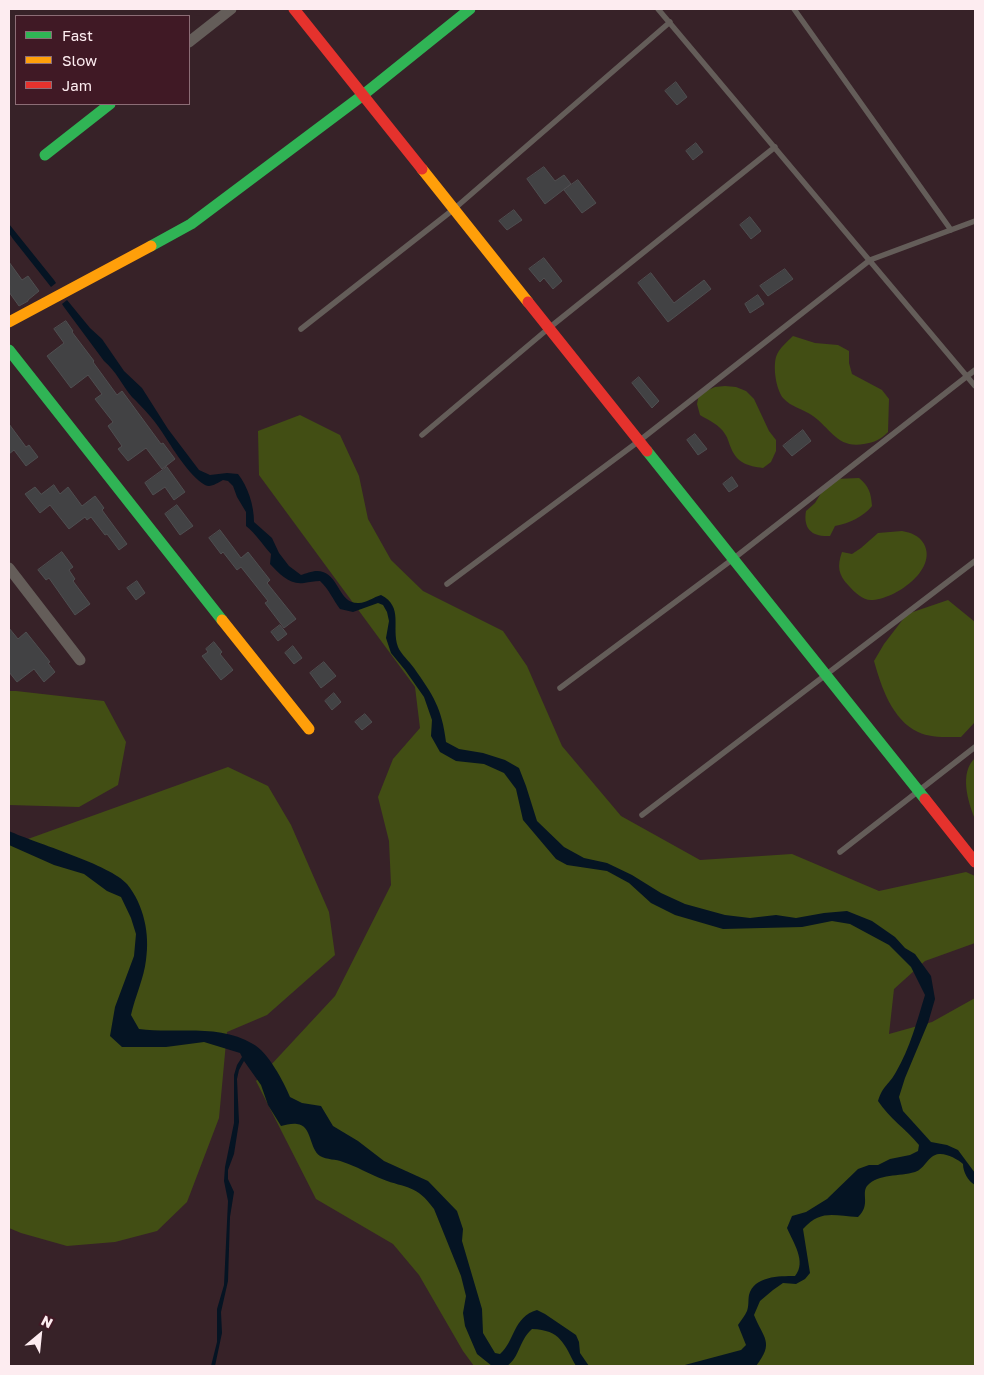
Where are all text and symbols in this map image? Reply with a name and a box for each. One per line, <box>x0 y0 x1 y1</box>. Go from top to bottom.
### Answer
legend <box>15 15 190 105</box>
text: Fast <box>62 26 93 44</box>
text: Slow <box>62 51 97 69</box>
text: Jam <box>62 76 92 94</box>
north arrow <box>15 1310 65 1360</box>
text: N <box>39 1311 56 1331</box>

